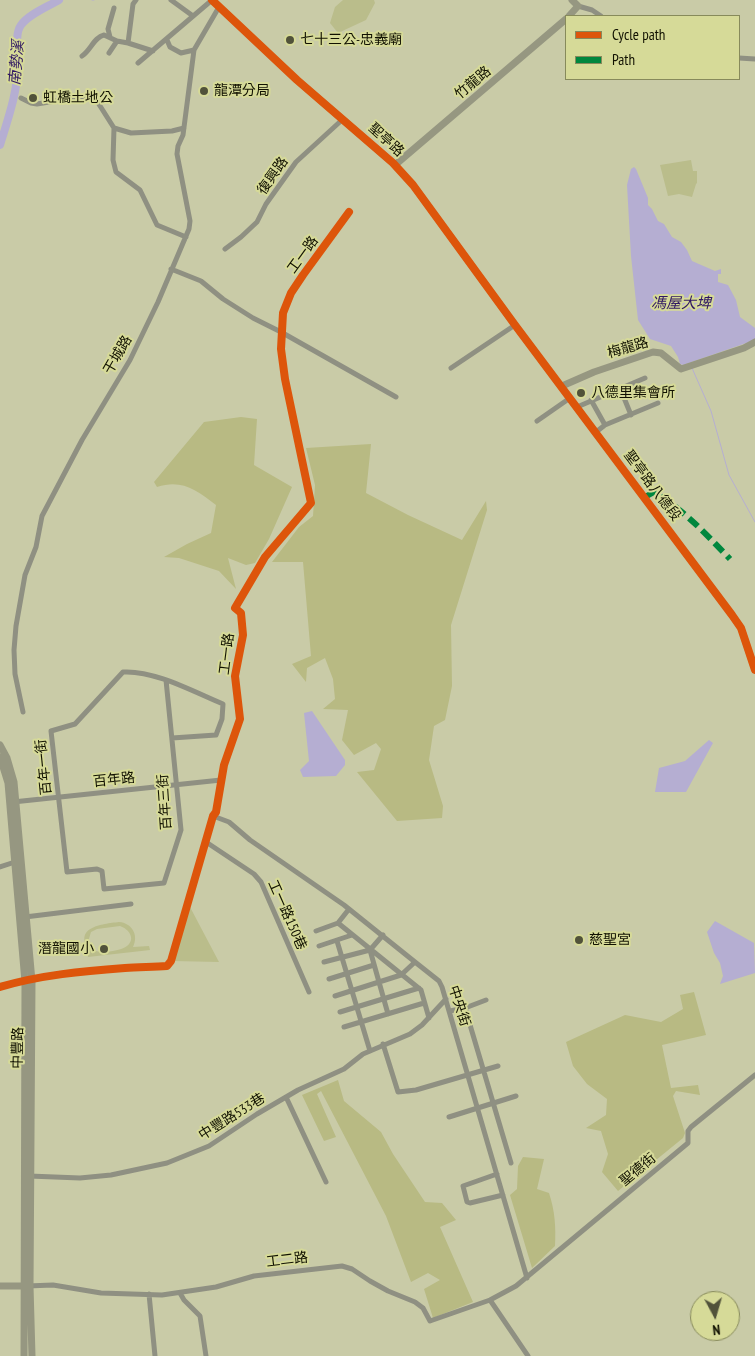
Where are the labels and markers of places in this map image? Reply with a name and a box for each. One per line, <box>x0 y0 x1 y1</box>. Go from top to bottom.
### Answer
place label: 七十三公-忠義廟 <box>300 32 402 48</box>
marker: 七十三公-忠義廟 <box>284 34 296 46</box>
place label: 龍潭分局 <box>214 83 270 99</box>
marker: 龍潭分局 <box>198 85 210 97</box>
place label: 虹橋土地公 <box>43 90 113 106</box>
marker: 虹橋土地公 <box>27 92 39 104</box>
place label: 八德里集會所 <box>591 385 675 401</box>
marker: 八德里集會所 <box>575 387 587 399</box>
place label: 慈聖宮 <box>589 932 631 948</box>
marker: 慈聖宮 <box>573 934 585 946</box>
place label: 潛龍國小 <box>38 941 94 957</box>
marker: 潛龍國小 <box>98 943 110 955</box>

